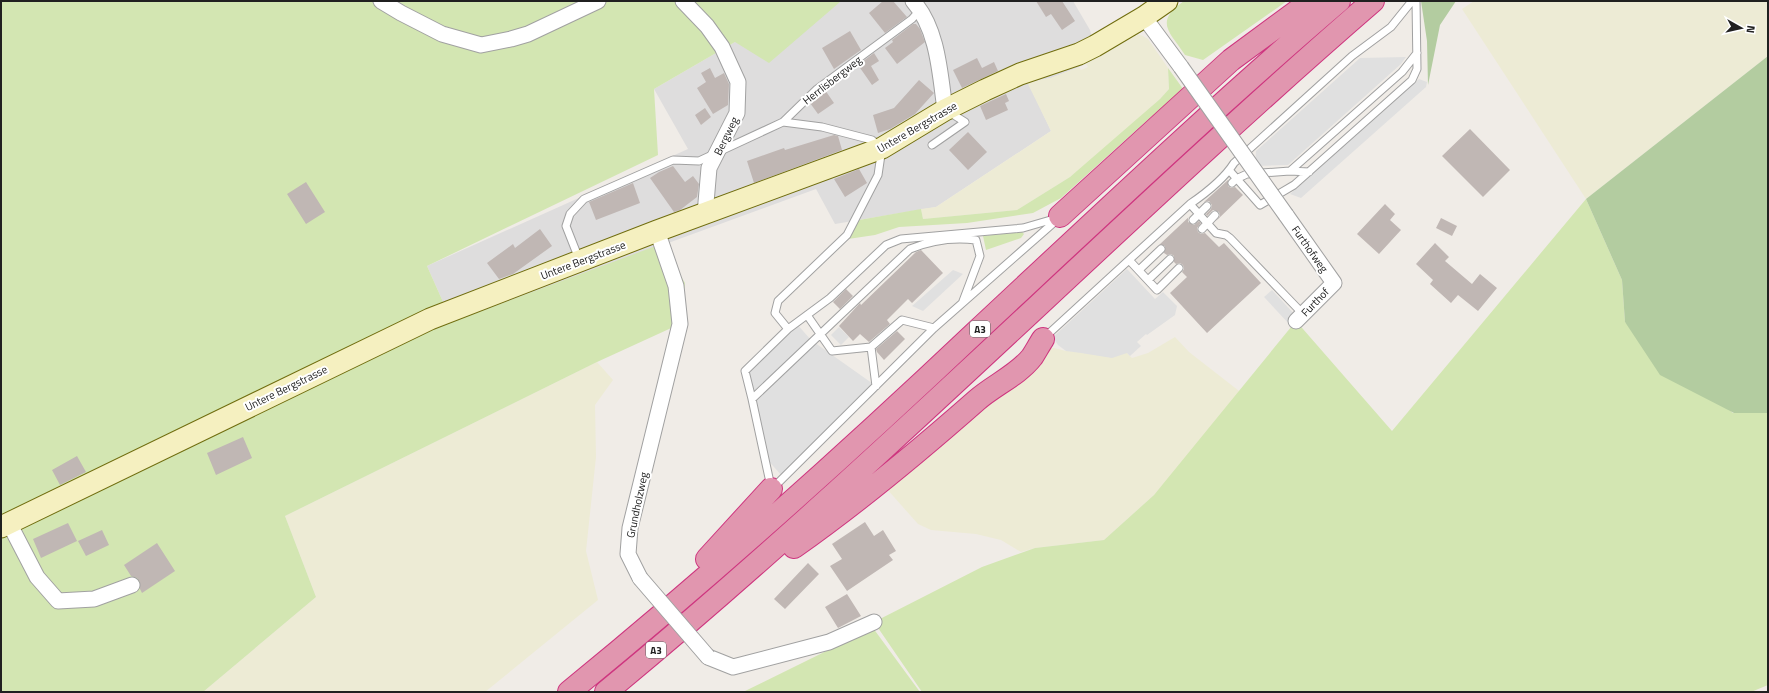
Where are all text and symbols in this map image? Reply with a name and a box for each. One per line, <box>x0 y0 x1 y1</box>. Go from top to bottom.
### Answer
north arrow <box>1721 8 1761 48</box>
text: N <box>1742 25 1759 34</box>
street label: Herrlisbergweg <box>799 52 865 108</box>
street label: Untere Bergstrasse <box>874 97 960 156</box>
street label: Bergweg <box>710 114 742 158</box>
street label: Furthofweg <box>1288 222 1332 276</box>
street label: Untere Bergstrasse <box>538 236 628 284</box>
street label: Furthof <box>1297 284 1333 320</box>
road number: A3 <box>970 321 990 337</box>
street label: Untere Bergstrasse <box>242 361 330 415</box>
street label: Grundholzweg <box>622 470 652 539</box>
road number: A3 <box>646 642 666 658</box>

